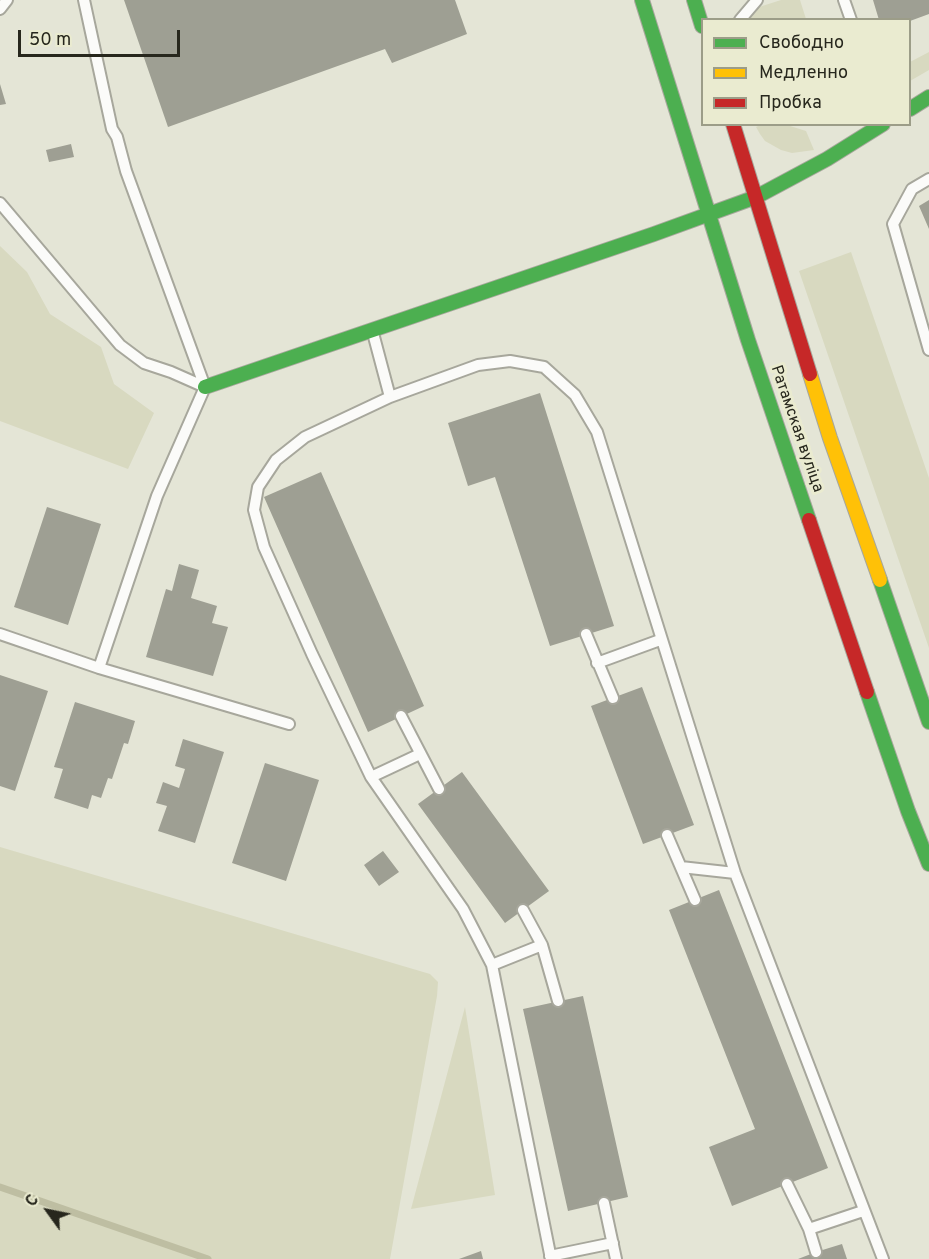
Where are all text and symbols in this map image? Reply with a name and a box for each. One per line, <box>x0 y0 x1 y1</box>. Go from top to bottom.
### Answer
scale bar <box>21 18 183 56</box>
legend <box>701 18 911 126</box>
text: 50 m <box>29 29 71 52</box>
text: Свободно <box>759 32 844 55</box>
text: Медленно <box>759 62 848 85</box>
text: Пробка <box>759 92 822 115</box>
street label: Ратамская вуліца <box>765 363 827 495</box>
north arrow <box>18 1181 78 1241</box>
text: С <box>22 1191 44 1211</box>

